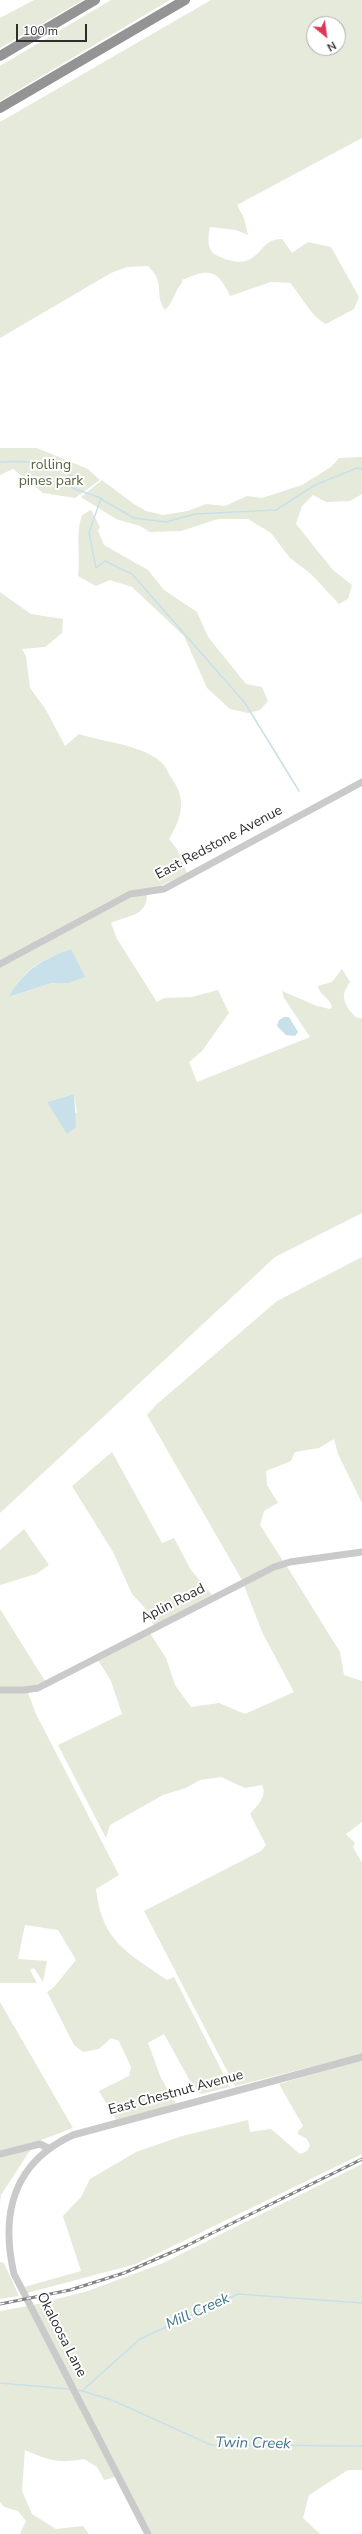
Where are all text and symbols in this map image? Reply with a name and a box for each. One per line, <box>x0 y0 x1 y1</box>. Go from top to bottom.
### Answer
scale bar <box>18 16 89 42</box>
north arrow <box>306 16 346 56</box>
text: 100 m <box>23 23 58 39</box>
text: N <box>324 37 339 55</box>
park label: rolling pines park <box>19 458 83 490</box>
street label: East Redstone Avenue <box>153 802 285 884</box>
street label: Aplin Road <box>138 1581 208 1627</box>
street label: East Chestnut Avenue <box>107 2067 245 2119</box>
street label: Okaloosa Lane <box>32 2290 90 2380</box>
water label: Mill Creek <box>163 2290 233 2334</box>
water label: Twin Creek <box>215 2434 291 2454</box>

